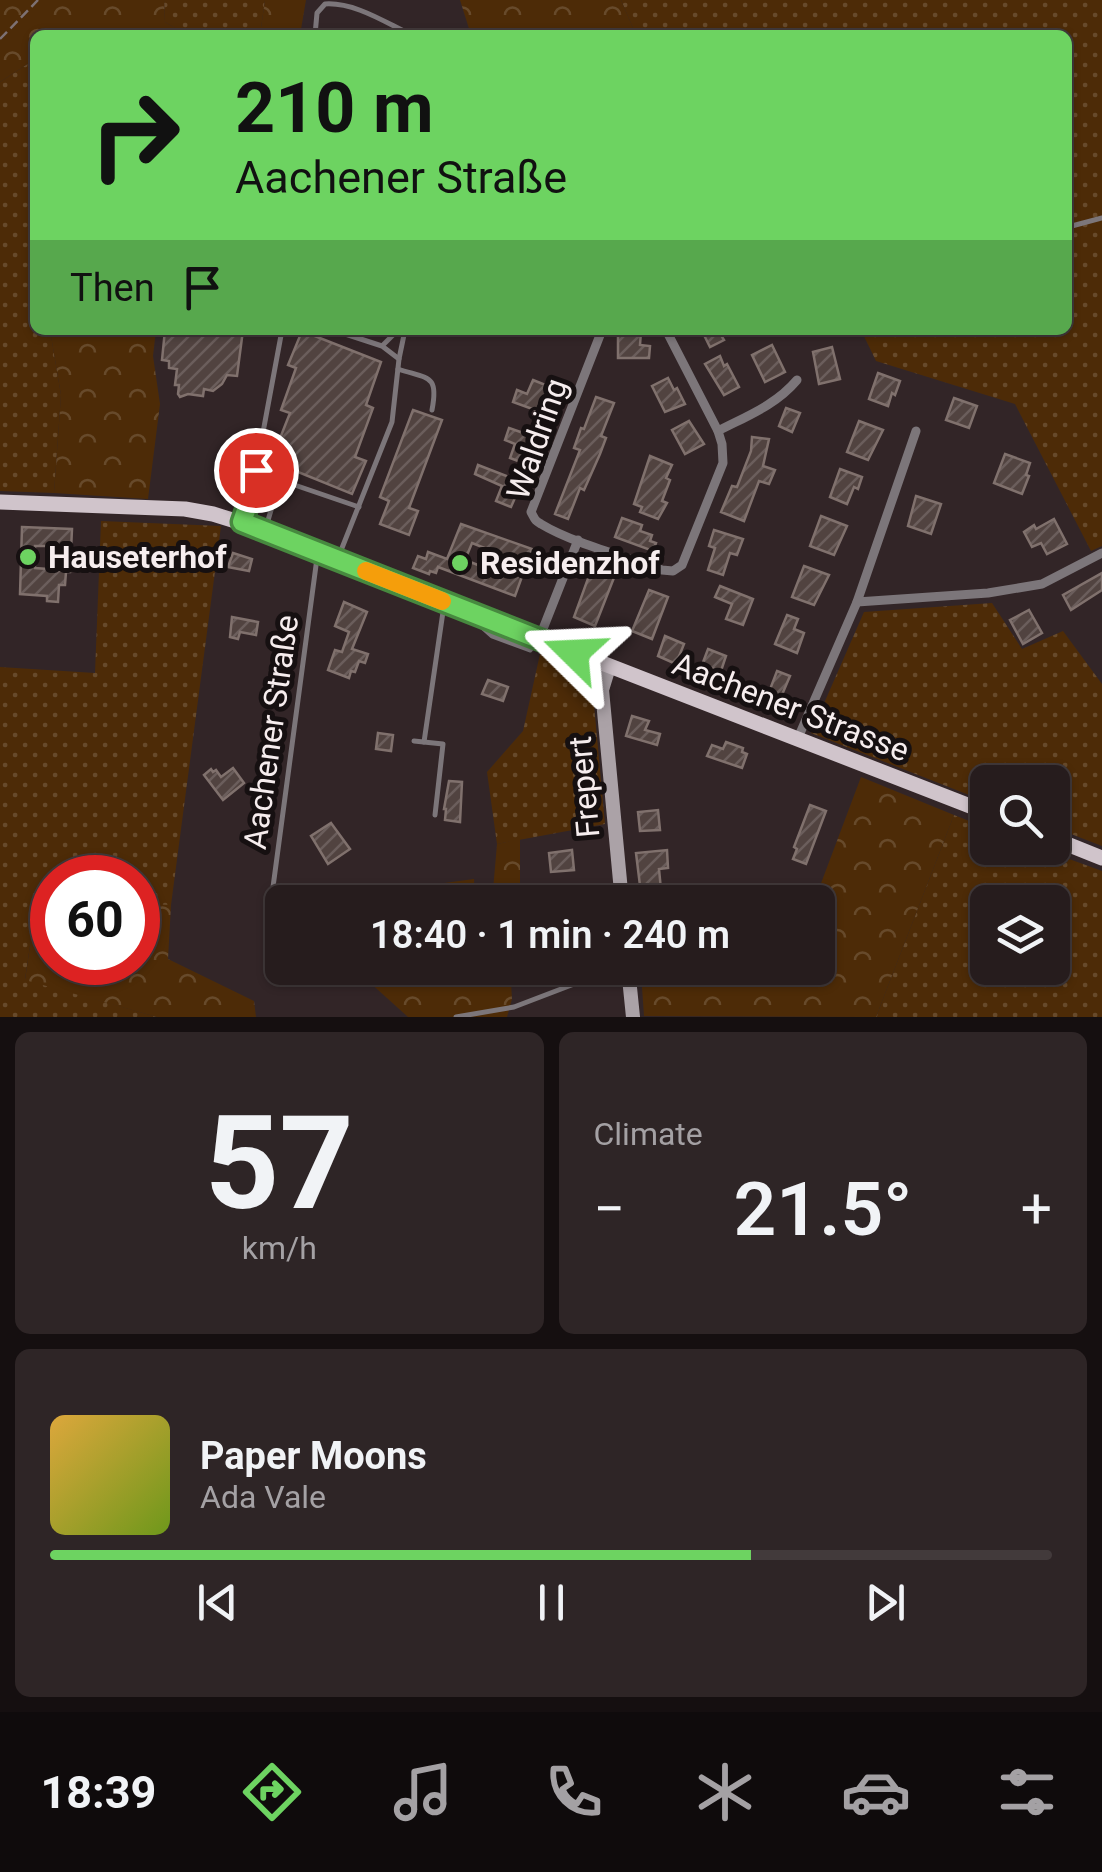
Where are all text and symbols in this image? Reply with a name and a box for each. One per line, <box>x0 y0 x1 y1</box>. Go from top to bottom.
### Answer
text: 210 m <box>235 67 434 149</box>
icon: right <box>70 70 200 200</box>
text: Aachener Straße <box>235 151 567 204</box>
icon: arrive <box>175 260 230 315</box>
text: Then <box>70 266 155 310</box>
street label: Waldring <box>499 374 575 504</box>
pin <box>214 428 299 513</box>
icon: arrive <box>229 443 284 498</box>
place label: Hauseterhof <box>48 538 227 576</box>
place label: Residenzhof <box>480 544 660 582</box>
marker: Hauseterhof <box>17 546 39 568</box>
marker: Residenzhof <box>449 552 471 574</box>
position arrow <box>522 601 626 705</box>
street label: Aachener Straße <box>236 612 306 852</box>
street label: Aachener Strasse <box>667 644 915 770</box>
street label: Frepert <box>561 735 607 839</box>
map controls <box>970 765 1070 985</box>
button: search <box>970 765 1070 865</box>
speed limit sign: 60 <box>30 855 160 985</box>
button: layers <box>970 885 1070 985</box>
text: 18:40 · 1 min · 240 m <box>370 913 730 957</box>
text: 57 <box>205 1087 354 1240</box>
text: Climate <box>594 1115 703 1153</box>
text: 21.5° <box>733 1165 912 1253</box>
text: − <box>594 1177 625 1241</box>
text: + <box>1021 1177 1052 1241</box>
text: km/h <box>242 1229 317 1267</box>
text: Paper Moons <box>200 1434 427 1478</box>
text: Ada Vale <box>200 1478 326 1516</box>
icon: previous <box>190 1575 245 1630</box>
icon: pause <box>524 1575 579 1630</box>
icon: next <box>858 1575 913 1630</box>
icon: directions <box>237 1757 307 1827</box>
icon: music <box>388 1757 458 1827</box>
icon: phone <box>539 1757 609 1827</box>
icon: climate <box>690 1757 760 1827</box>
icon: car <box>841 1757 911 1827</box>
icon: filters <box>992 1757 1062 1827</box>
text: 18:39 <box>40 1766 156 1819</box>

